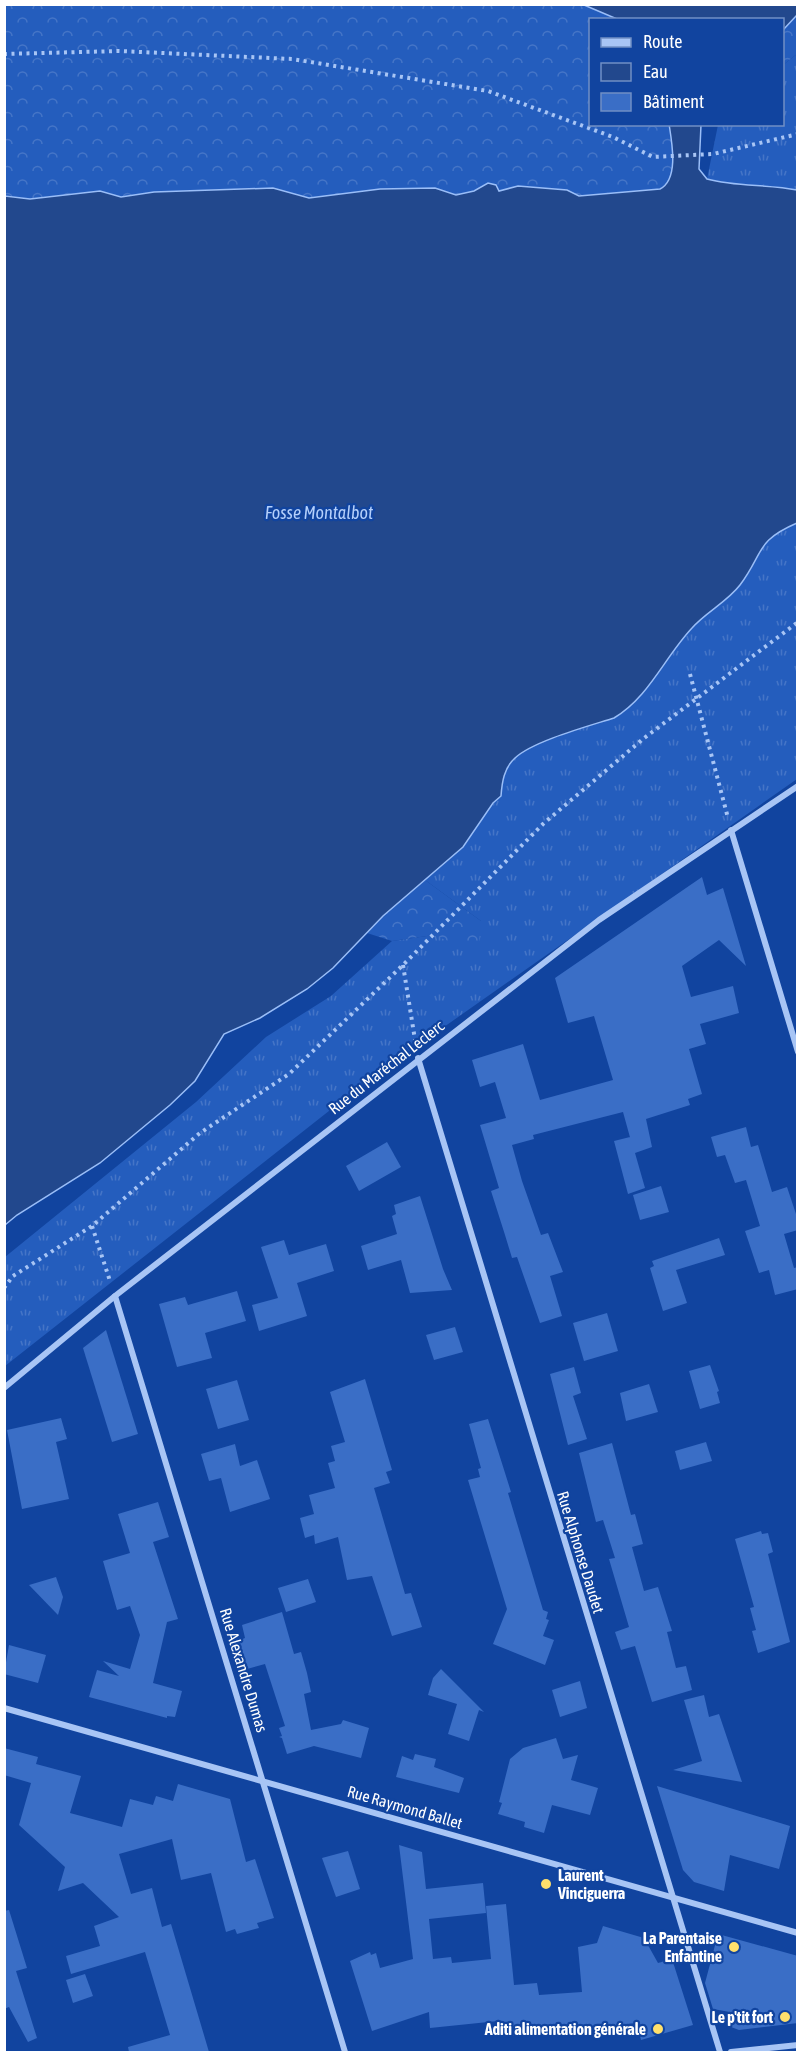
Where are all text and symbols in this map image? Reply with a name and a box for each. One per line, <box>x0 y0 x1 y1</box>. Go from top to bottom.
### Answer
legend <box>589 18 784 126</box>
text: Route <box>643 31 682 52</box>
text: Eau <box>643 61 668 82</box>
text: Bâtiment <box>643 91 704 112</box>
water label: Fosse Montalbot <box>265 502 374 523</box>
street label: Rue du Maréchal Leclerc <box>325 1016 447 1118</box>
street label: Rue Alphonse Daudet <box>553 1489 608 1616</box>
street label: Rue Alexandre Dumas <box>217 1606 272 1735</box>
street label: Rue Raymond Ballet <box>345 1782 465 1833</box>
place label: Laurent Vinciguerra <box>557 1866 625 1902</box>
marker: Laurent Vinciguerra <box>539 1877 553 1891</box>
place label: La Parentaise Enfantine <box>643 1929 722 1965</box>
marker: La Parentaise Enfantine <box>727 1940 741 1954</box>
place label: Le p'tit fort <box>712 2008 773 2026</box>
marker: Le p'tit fort <box>778 2010 792 2024</box>
place label: Aditi alimentation générale <box>484 2020 646 2038</box>
marker: Aditi alimentation générale <box>651 2022 665 2036</box>

